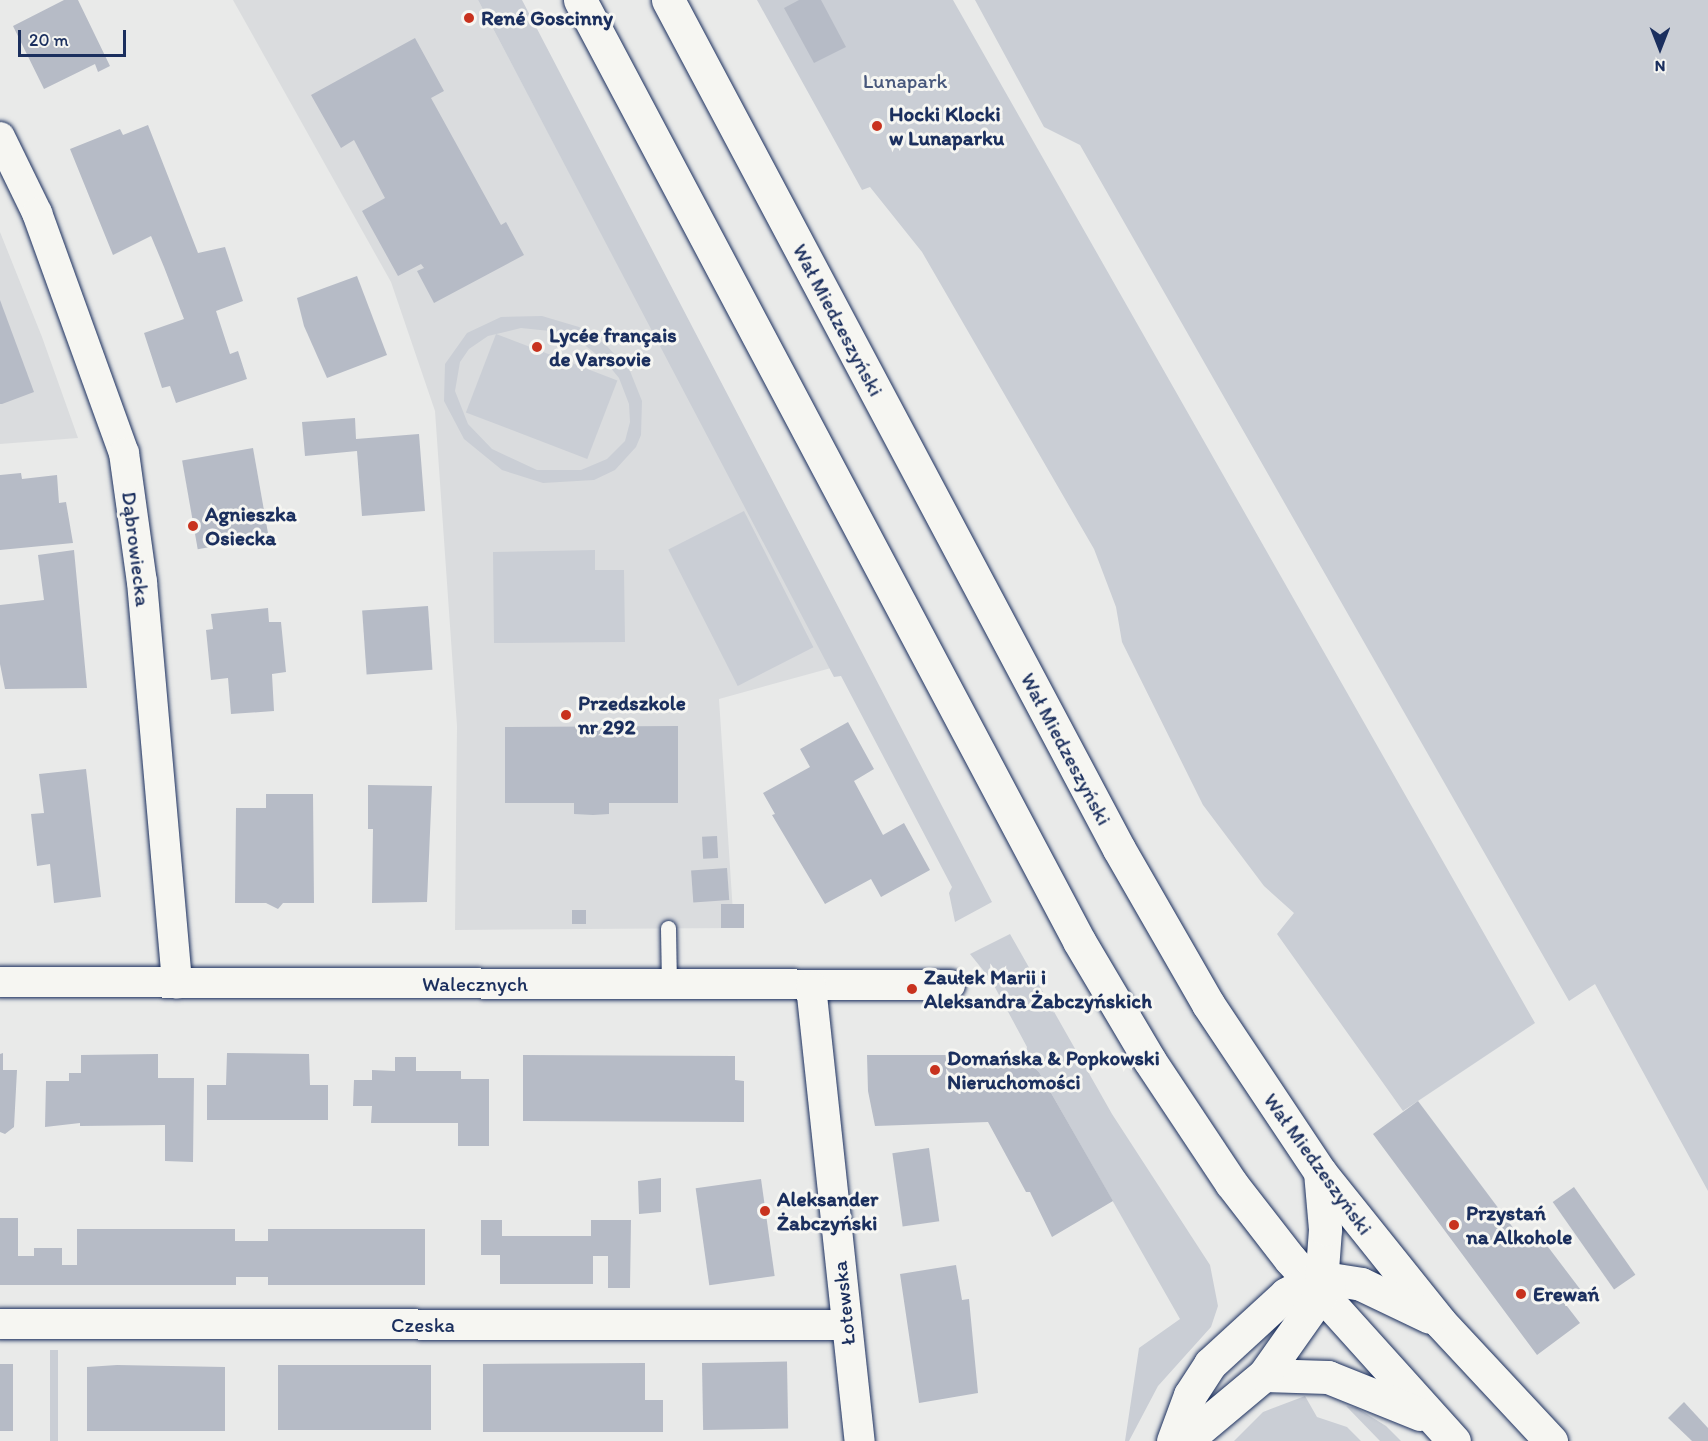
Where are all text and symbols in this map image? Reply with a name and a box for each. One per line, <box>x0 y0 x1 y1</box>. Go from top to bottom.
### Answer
place label: René Goscinny <box>481 5 613 31</box>
marker: René Goscinny <box>462 11 476 25</box>
scale bar <box>21 18 129 56</box>
north arrow <box>1630 18 1690 78</box>
text: 20 m <box>29 29 69 51</box>
text: N <box>1655 57 1665 76</box>
park label: Lunapark <box>863 68 947 94</box>
place label: Hocki Klocki w Lunaparku <box>889 101 1004 151</box>
marker: Hocki Klocki w Lunaparku <box>870 119 884 133</box>
street label: Wał Miedzeszyński <box>787 240 889 400</box>
place label: Lycée français de Varsovie <box>549 322 677 372</box>
marker: Lycée français de Varsovie <box>530 340 544 354</box>
street label: Dąbrowiecka <box>116 490 156 608</box>
place label: Agnieszka Osiecka <box>205 501 297 551</box>
marker: Agnieszka Osiecka <box>186 519 200 533</box>
street label: Wał Miedzeszyński <box>1015 669 1117 829</box>
place label: Przedszkole nr 292 <box>578 690 686 740</box>
marker: Przedszkole nr 292 <box>559 708 573 722</box>
place label: Zaułek Marii i Aleksandra Żabczyńskich <box>924 964 1152 1014</box>
street label: Walecznych <box>422 971 528 997</box>
marker: Zaułek Marii i Aleksandra Żabczyńskich <box>905 982 919 996</box>
place label: Domańska & Popkowski Nieruchomości <box>947 1045 1160 1095</box>
marker: Domańska & Popkowski Nieruchomości <box>928 1063 942 1077</box>
street label: Wał Miedzeszyński <box>1258 1088 1378 1240</box>
place label: Aleksander Żabczyński <box>777 1186 878 1236</box>
place label: Przystań na Alkohole <box>1466 1200 1572 1250</box>
marker: Aleksander Żabczyński <box>758 1204 772 1218</box>
marker: Przystań na Alkohole <box>1447 1218 1461 1232</box>
street label: Łotewska <box>827 1259 861 1347</box>
place label: Erewań <box>1533 1281 1599 1307</box>
marker: Erewań <box>1514 1287 1528 1301</box>
street label: Czeska <box>391 1312 455 1338</box>

